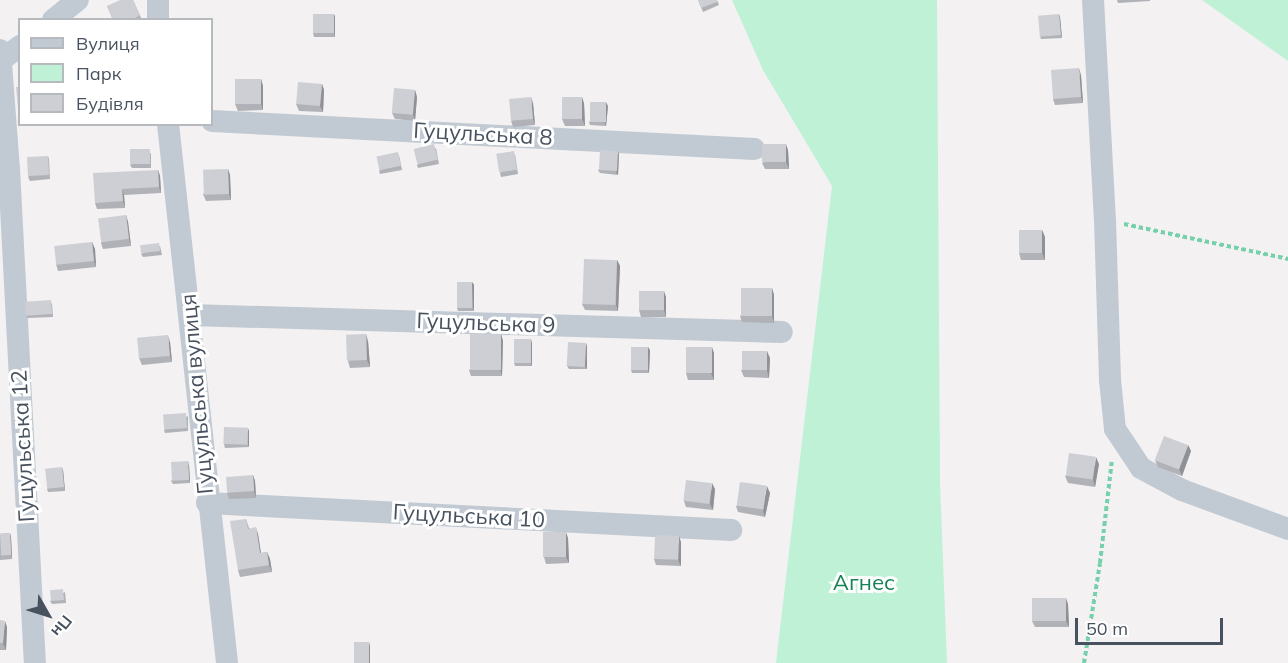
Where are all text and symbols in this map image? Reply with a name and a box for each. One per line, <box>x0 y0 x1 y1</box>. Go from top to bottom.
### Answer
legend <box>18 18 213 126</box>
text: Вулиця <box>76 32 140 55</box>
text: Парк <box>76 62 121 85</box>
text: Будівля <box>76 92 144 115</box>
street label: Гуцульська 8 <box>413 117 553 151</box>
street label: Гуцульська вулиця <box>175 293 219 495</box>
street label: Гуцульська 9 <box>416 307 556 339</box>
street label: Гуцульська 12 <box>6 369 40 523</box>
street label: Гуцульська 10 <box>392 499 546 533</box>
park label: Агнес <box>833 570 895 596</box>
north arrow <box>18 585 78 645</box>
scale bar <box>1078 606 1226 644</box>
text: Пн <box>47 611 77 641</box>
text: 50 m <box>1086 617 1128 640</box>

